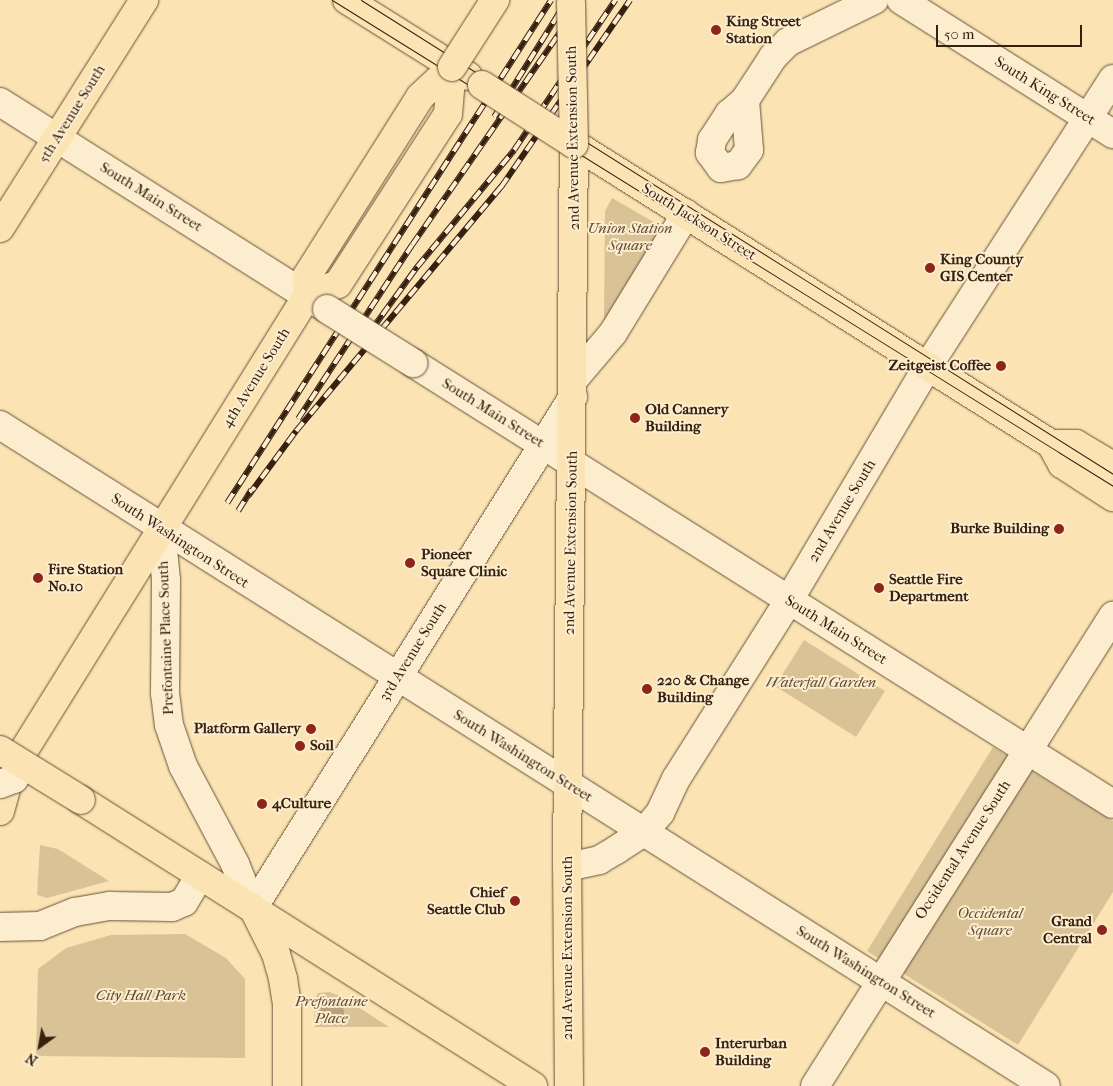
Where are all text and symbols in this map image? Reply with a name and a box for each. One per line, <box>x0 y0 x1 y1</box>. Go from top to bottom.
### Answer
place label: King Street Station <box>726 12 801 47</box>
scale bar <box>938 15 1084 47</box>
marker: King Street Station <box>710 24 722 36</box>
text: 50 m <box>944 25 974 43</box>
street label: 2nd Avenue Extension South <box>562 46 584 230</box>
street label: South King Street <box>991 53 1099 129</box>
street label: 5th Avenue South <box>35 62 109 166</box>
street label: South Main Street <box>97 158 205 236</box>
street label: South Jackson Street <box>638 179 760 265</box>
park label: Union Station Square <box>588 219 672 254</box>
place label: King County GIS Center <box>940 250 1023 285</box>
marker: King County GIS Center <box>924 262 936 274</box>
street label: 4th Avenue South <box>218 325 294 431</box>
place label: Zeitgeist Coffee <box>888 357 991 375</box>
marker: Zeitgeist Coffee <box>995 360 1007 372</box>
street label: South Main Street <box>439 374 547 452</box>
place label: Old Cannery Building <box>645 400 728 435</box>
marker: Old Cannery Building <box>629 412 641 424</box>
street label: 2nd Avenue Extension South <box>560 451 582 635</box>
street label: 2nd Avenue South <box>804 456 880 566</box>
street label: South Washington Street <box>108 490 252 592</box>
place label: Burke Building <box>950 520 1049 538</box>
marker: Burke Building <box>1053 523 1065 535</box>
place label: Pioneer Square Clinic <box>421 545 507 580</box>
marker: Pioneer Square Clinic <box>403 556 417 570</box>
place label: Fire Station No.10 <box>48 560 123 595</box>
street label: Prefontaine Place South <box>154 561 178 715</box>
place label: Seattle Fire Department <box>889 570 969 605</box>
marker: Fire Station No.10 <box>32 572 44 584</box>
marker: Seattle Fire Department <box>873 582 885 594</box>
street label: South Main Street <box>782 591 890 669</box>
street label: 3rd Avenue South <box>375 599 451 705</box>
place label: 220 & Change Building <box>657 671 749 706</box>
park label: Waterfall Garden <box>766 674 876 692</box>
marker: 220 & Change Building <box>641 683 653 695</box>
street label: South Washington Street <box>450 706 596 806</box>
place label: Platform Gallery <box>194 720 301 738</box>
marker: Platform Gallery <box>305 723 317 735</box>
place label: Soil <box>310 737 334 755</box>
marker: Soil <box>294 740 306 752</box>
street label: Occidental Avenue South <box>911 777 1015 923</box>
place label: 4Culture <box>272 795 331 813</box>
marker: 4Culture <box>256 798 268 810</box>
street label: 2nd Avenue Extension South <box>559 856 577 1040</box>
place label: Chief Seattle Club <box>427 883 505 918</box>
marker: Chief Seattle Club <box>509 895 521 907</box>
park label: Occidental Square <box>958 904 1022 939</box>
place label: Grand Central <box>1043 912 1092 947</box>
street label: South Washington Street <box>793 922 939 1022</box>
marker: Grand Central <box>1096 924 1108 936</box>
park label: City Hall Park <box>96 987 186 1005</box>
park label: Prefontaine Place <box>295 992 367 1027</box>
north arrow <box>15 1021 65 1071</box>
place label: Interurban Building <box>715 1034 787 1069</box>
marker: Interurban Building <box>699 1046 711 1058</box>
text: N <box>23 1049 41 1069</box>

